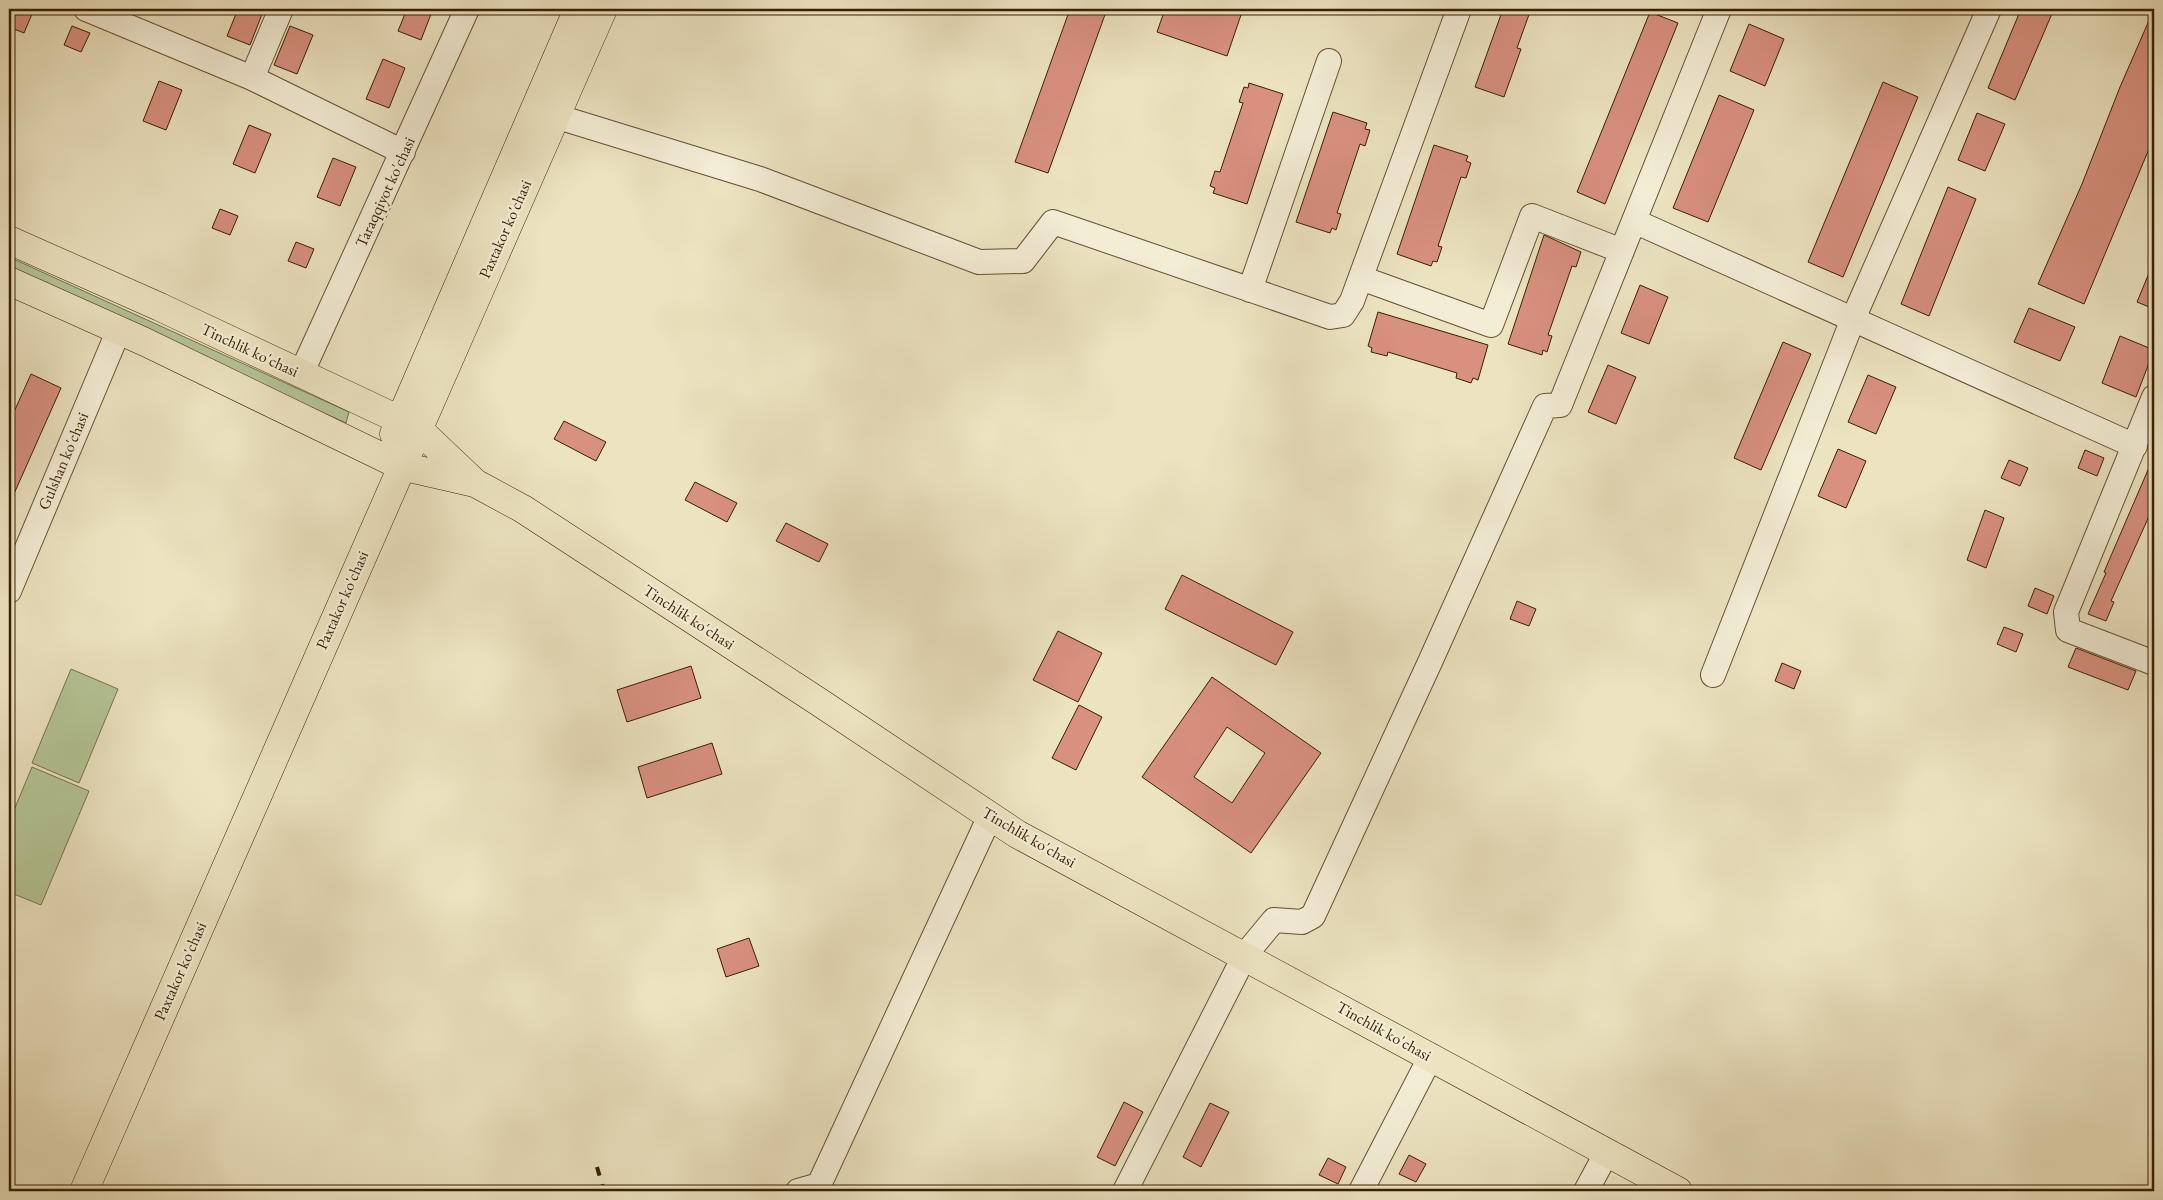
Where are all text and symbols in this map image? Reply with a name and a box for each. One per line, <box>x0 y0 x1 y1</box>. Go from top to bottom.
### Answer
street label: Taraqqiyot ko'chasi <box>350 133 420 251</box>
street label: Paxtakor ko'chasi <box>474 176 536 281</box>
street label: Tinchlik ko'chasi <box>198 318 302 382</box>
street label: Gulshan ko'chasi <box>33 409 93 513</box>
street label: Paxtakor ko'chasi <box>311 547 373 652</box>
street label: Tinchlik ko'chasi <box>639 580 739 654</box>
street label: Tinchlik ko'chasi <box>978 802 1080 872</box>
street label: Paxtakor ko'chasi <box>149 918 211 1023</box>
street label: Tinchlik ko'chasi <box>1333 996 1435 1066</box>

